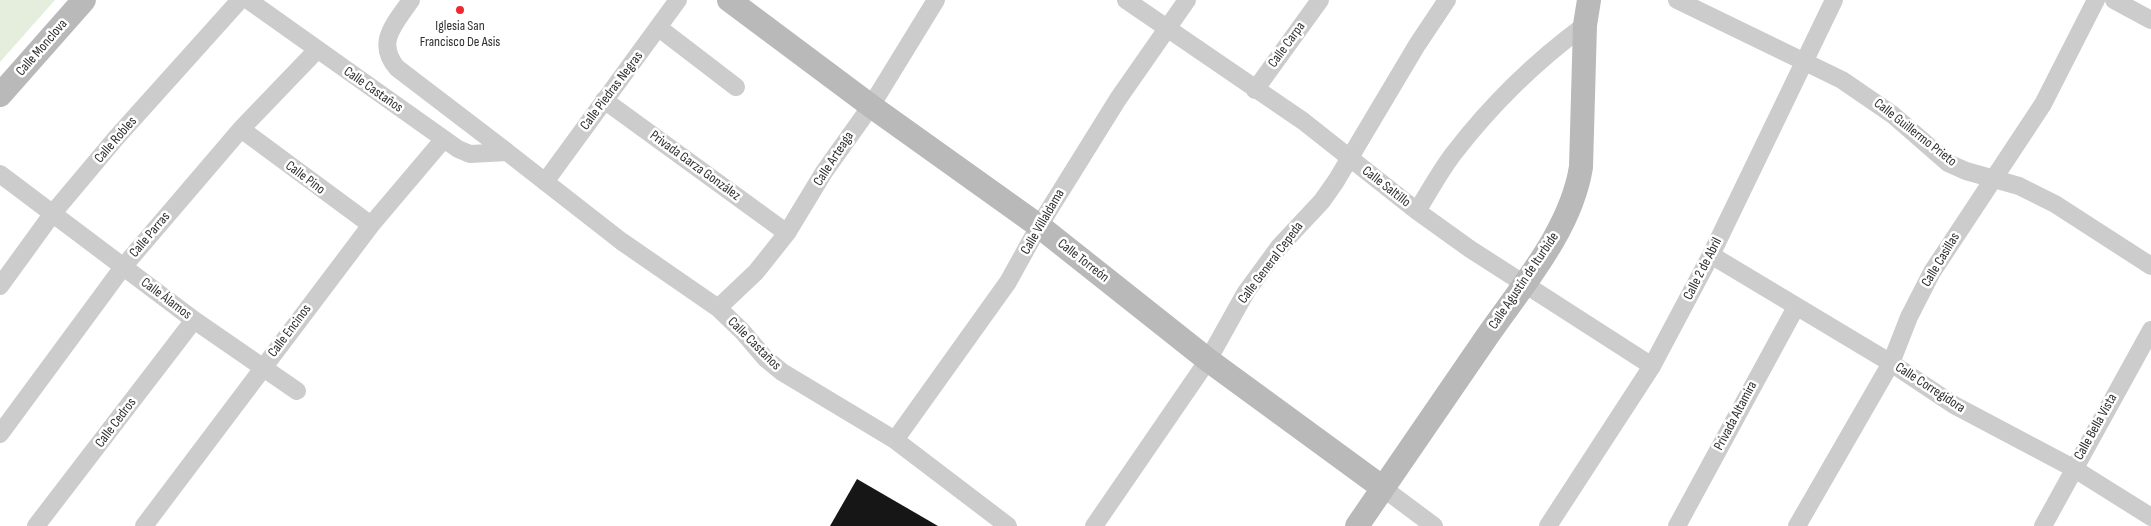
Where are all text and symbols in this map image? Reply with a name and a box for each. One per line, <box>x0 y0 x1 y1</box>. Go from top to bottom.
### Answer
marker: Iglesia San Francisco De Asis <box>454 4 466 16</box>
street label: Calle Monclova <box>13 16 71 80</box>
place label: Iglesia San Francisco De Asis <box>420 18 500 50</box>
street label: Calle Carpa <box>1265 19 1309 71</box>
street label: Calle Piedras Negras <box>577 48 647 134</box>
street label: Calle Castaños <box>340 64 406 116</box>
street label: Calle Guillermo Prieto <box>1870 95 1960 171</box>
street label: Calle Robles <box>91 113 141 167</box>
street label: Privada Garza González <box>646 127 744 205</box>
street label: Calle Arteaga <box>810 129 858 189</box>
street label: Calle Pino <box>282 158 328 198</box>
street label: Calle Saltillo <box>1358 163 1414 211</box>
street label: Calle Villaldama <box>1018 186 1068 258</box>
street label: Calle Parras <box>126 209 174 261</box>
street label: Calle General Cepeda <box>1235 219 1307 307</box>
street label: Calle Agustín de Iturbide <box>1485 229 1563 333</box>
street label: Calle Casillas <box>1918 230 1964 290</box>
street label: Calle 2 de Abril <box>1680 235 1726 303</box>
street label: Calle Torreón <box>1054 236 1112 286</box>
street label: Calle Álamos <box>137 275 195 323</box>
street label: Calle Encinos <box>265 301 315 361</box>
street label: Calle Castaños <box>724 314 784 374</box>
street label: Calle Corregidora <box>1892 359 1968 417</box>
street label: Privada Altamira <box>1711 379 1761 453</box>
street label: Calle Bella Vista <box>2071 391 2121 463</box>
street label: Calle Cedros <box>92 395 140 451</box>

